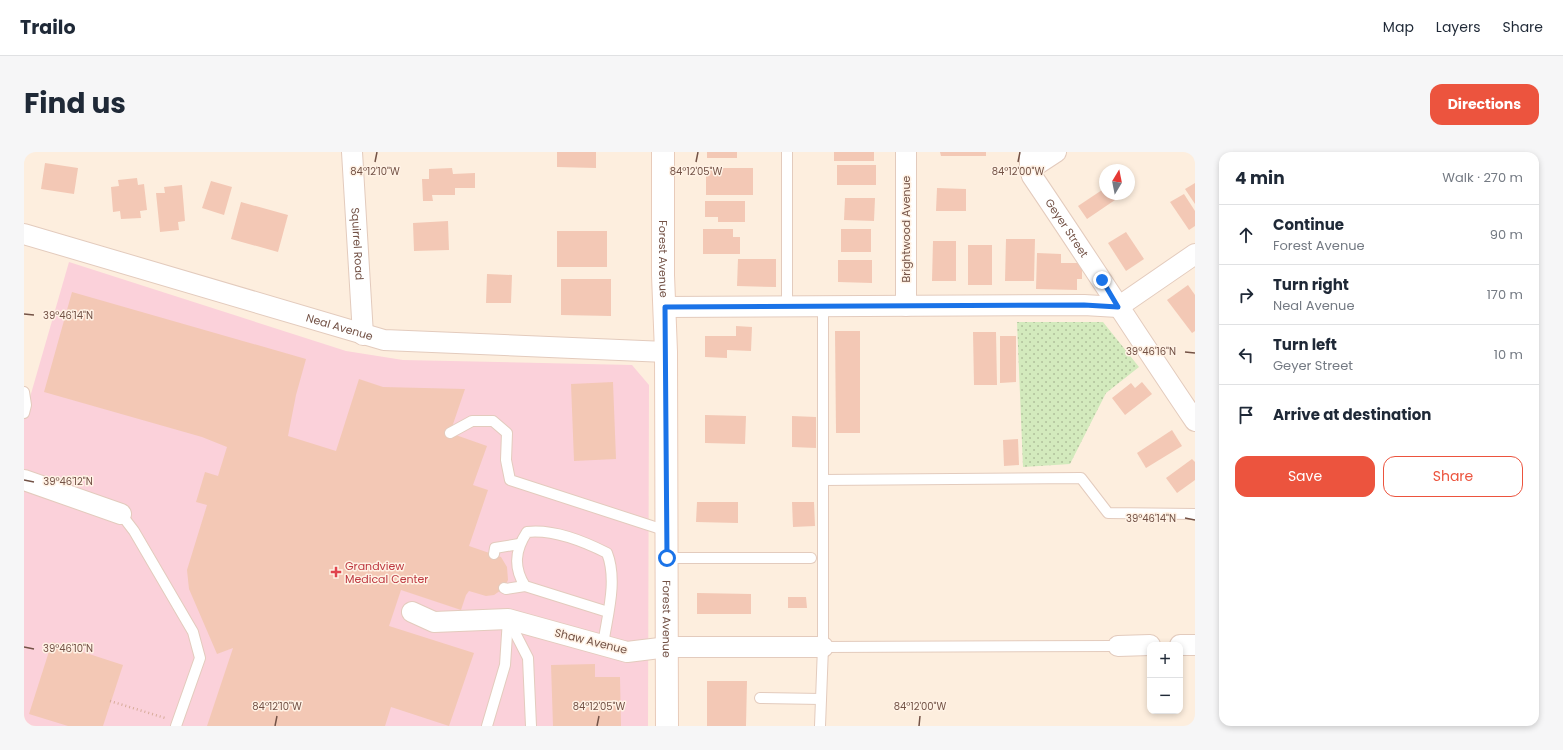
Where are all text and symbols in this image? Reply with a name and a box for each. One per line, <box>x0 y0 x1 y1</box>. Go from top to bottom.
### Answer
text: Trailo <box>20 14 76 41</box>
text: Map <box>1383 17 1414 37</box>
text: Layers <box>1436 17 1480 37</box>
text: Share <box>1502 17 1543 37</box>
text: Find us <box>24 84 126 123</box>
button: Directions <box>1430 84 1539 125</box>
text: 84°12'10"W <box>350 164 400 179</box>
text: 84°12'05"W <box>670 164 722 179</box>
text: 84°12'00"W <box>992 164 1044 179</box>
north arrow <box>1099 164 1135 200</box>
text: 4 min <box>1235 166 1285 190</box>
text: Walk · 270 m <box>1442 168 1523 187</box>
street label: Brightwood Avenue <box>898 175 914 282</box>
street label: Geyer Street <box>1041 195 1092 261</box>
street label: Squirrel Road <box>347 207 368 281</box>
text: Continue <box>1273 214 1344 235</box>
street label: Forest Avenue <box>655 220 672 298</box>
icon: ahead <box>1235 224 1257 246</box>
text: 90 m <box>1490 225 1523 244</box>
text: Forest Avenue <box>1273 236 1365 255</box>
route end <box>1093 271 1111 289</box>
text: Turn right <box>1273 274 1349 295</box>
icon: right <box>1235 284 1257 306</box>
text: 170 m <box>1487 285 1523 304</box>
text: Neal Avenue <box>1273 296 1354 315</box>
text: 39°46'14"N <box>43 308 93 323</box>
street label: Neal Avenue <box>304 310 375 344</box>
text: Turn left <box>1273 334 1337 355</box>
text: 39°46'16"N <box>1126 344 1176 359</box>
icon: left <box>1235 344 1257 366</box>
text: 10 m <box>1494 345 1523 364</box>
text: Geyer Street <box>1273 356 1353 375</box>
icon: arrive <box>1235 404 1257 426</box>
text: Arrive at destination <box>1273 404 1431 425</box>
button: Save <box>1235 456 1375 497</box>
button: Share <box>1383 456 1523 497</box>
text: 39°46'12"N <box>43 474 93 489</box>
text: 39°46'14"N <box>1126 511 1176 526</box>
route start <box>658 549 676 567</box>
place label: Grandview Medical Center <box>345 558 428 587</box>
marker: Grandview Medical Center <box>330 566 342 578</box>
street label: Forest Avenue <box>659 580 675 658</box>
street label: Shaw Avenue <box>553 624 629 658</box>
text: 39°46'10"N <box>43 641 93 656</box>
map controls <box>1147 642 1183 714</box>
button: + <box>1147 642 1183 678</box>
button: − <box>1147 678 1183 714</box>
text: 84°12'10"W <box>252 699 302 714</box>
text: 84°12'05"W <box>573 699 625 714</box>
text: 84°12'00"W <box>894 699 946 714</box>

